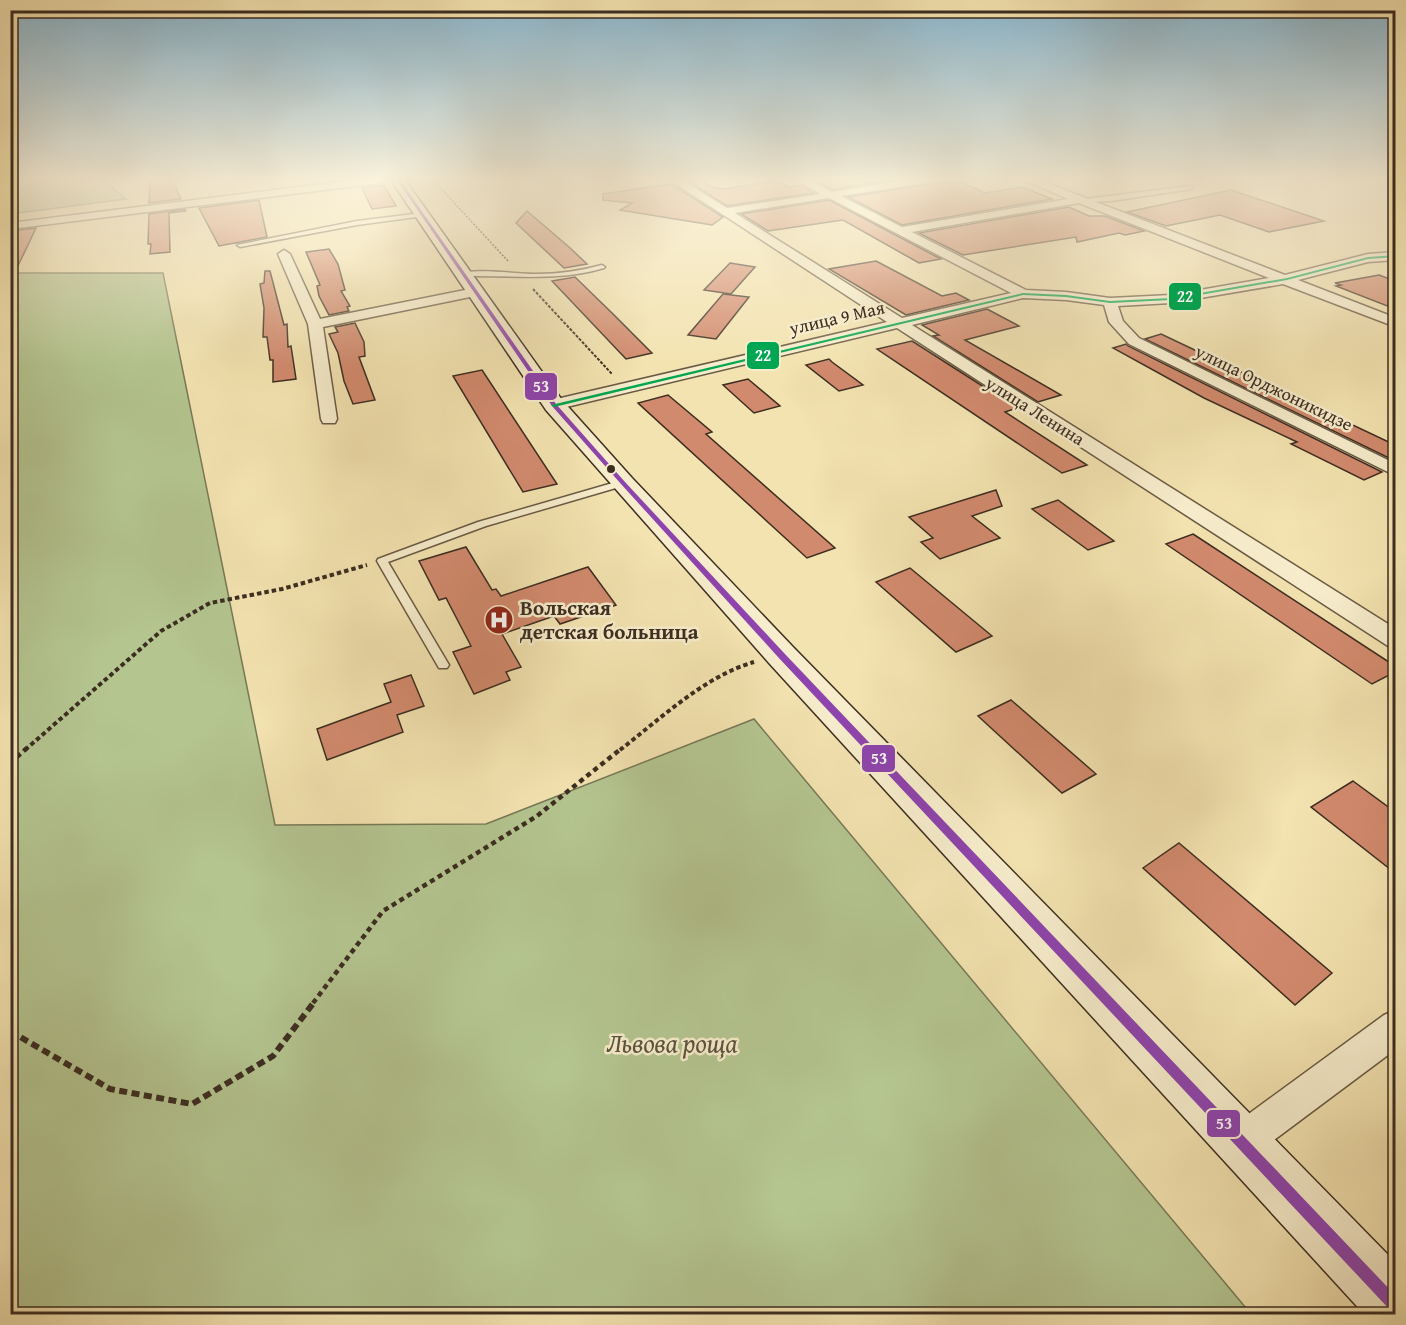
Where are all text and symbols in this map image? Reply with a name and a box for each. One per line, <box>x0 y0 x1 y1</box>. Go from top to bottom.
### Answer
line badge: 22 <box>1168 282 1202 311</box>
text: 22 <box>1177 284 1193 308</box>
street label: улица 9 Мая <box>786 293 887 342</box>
street label: улица Орджоникидзе <box>1190 337 1358 438</box>
line badge: 22 <box>746 341 780 370</box>
text: 22 <box>755 343 771 367</box>
street label: улица Ленина <box>980 369 1091 452</box>
line badge: 53 <box>524 372 558 401</box>
text: 53 <box>533 374 549 398</box>
unlabelled marker <box>605 463 617 475</box>
place label: Вольская детская больница <box>520 592 699 647</box>
hospital icon: Вольская детская больница <box>483 604 515 636</box>
line badge: 53 <box>861 744 896 773</box>
text: 53 <box>871 746 887 770</box>
park label: Львова роща <box>607 1023 737 1062</box>
line badge: 53 <box>1206 1109 1241 1138</box>
text: 53 <box>1216 1111 1232 1135</box>

